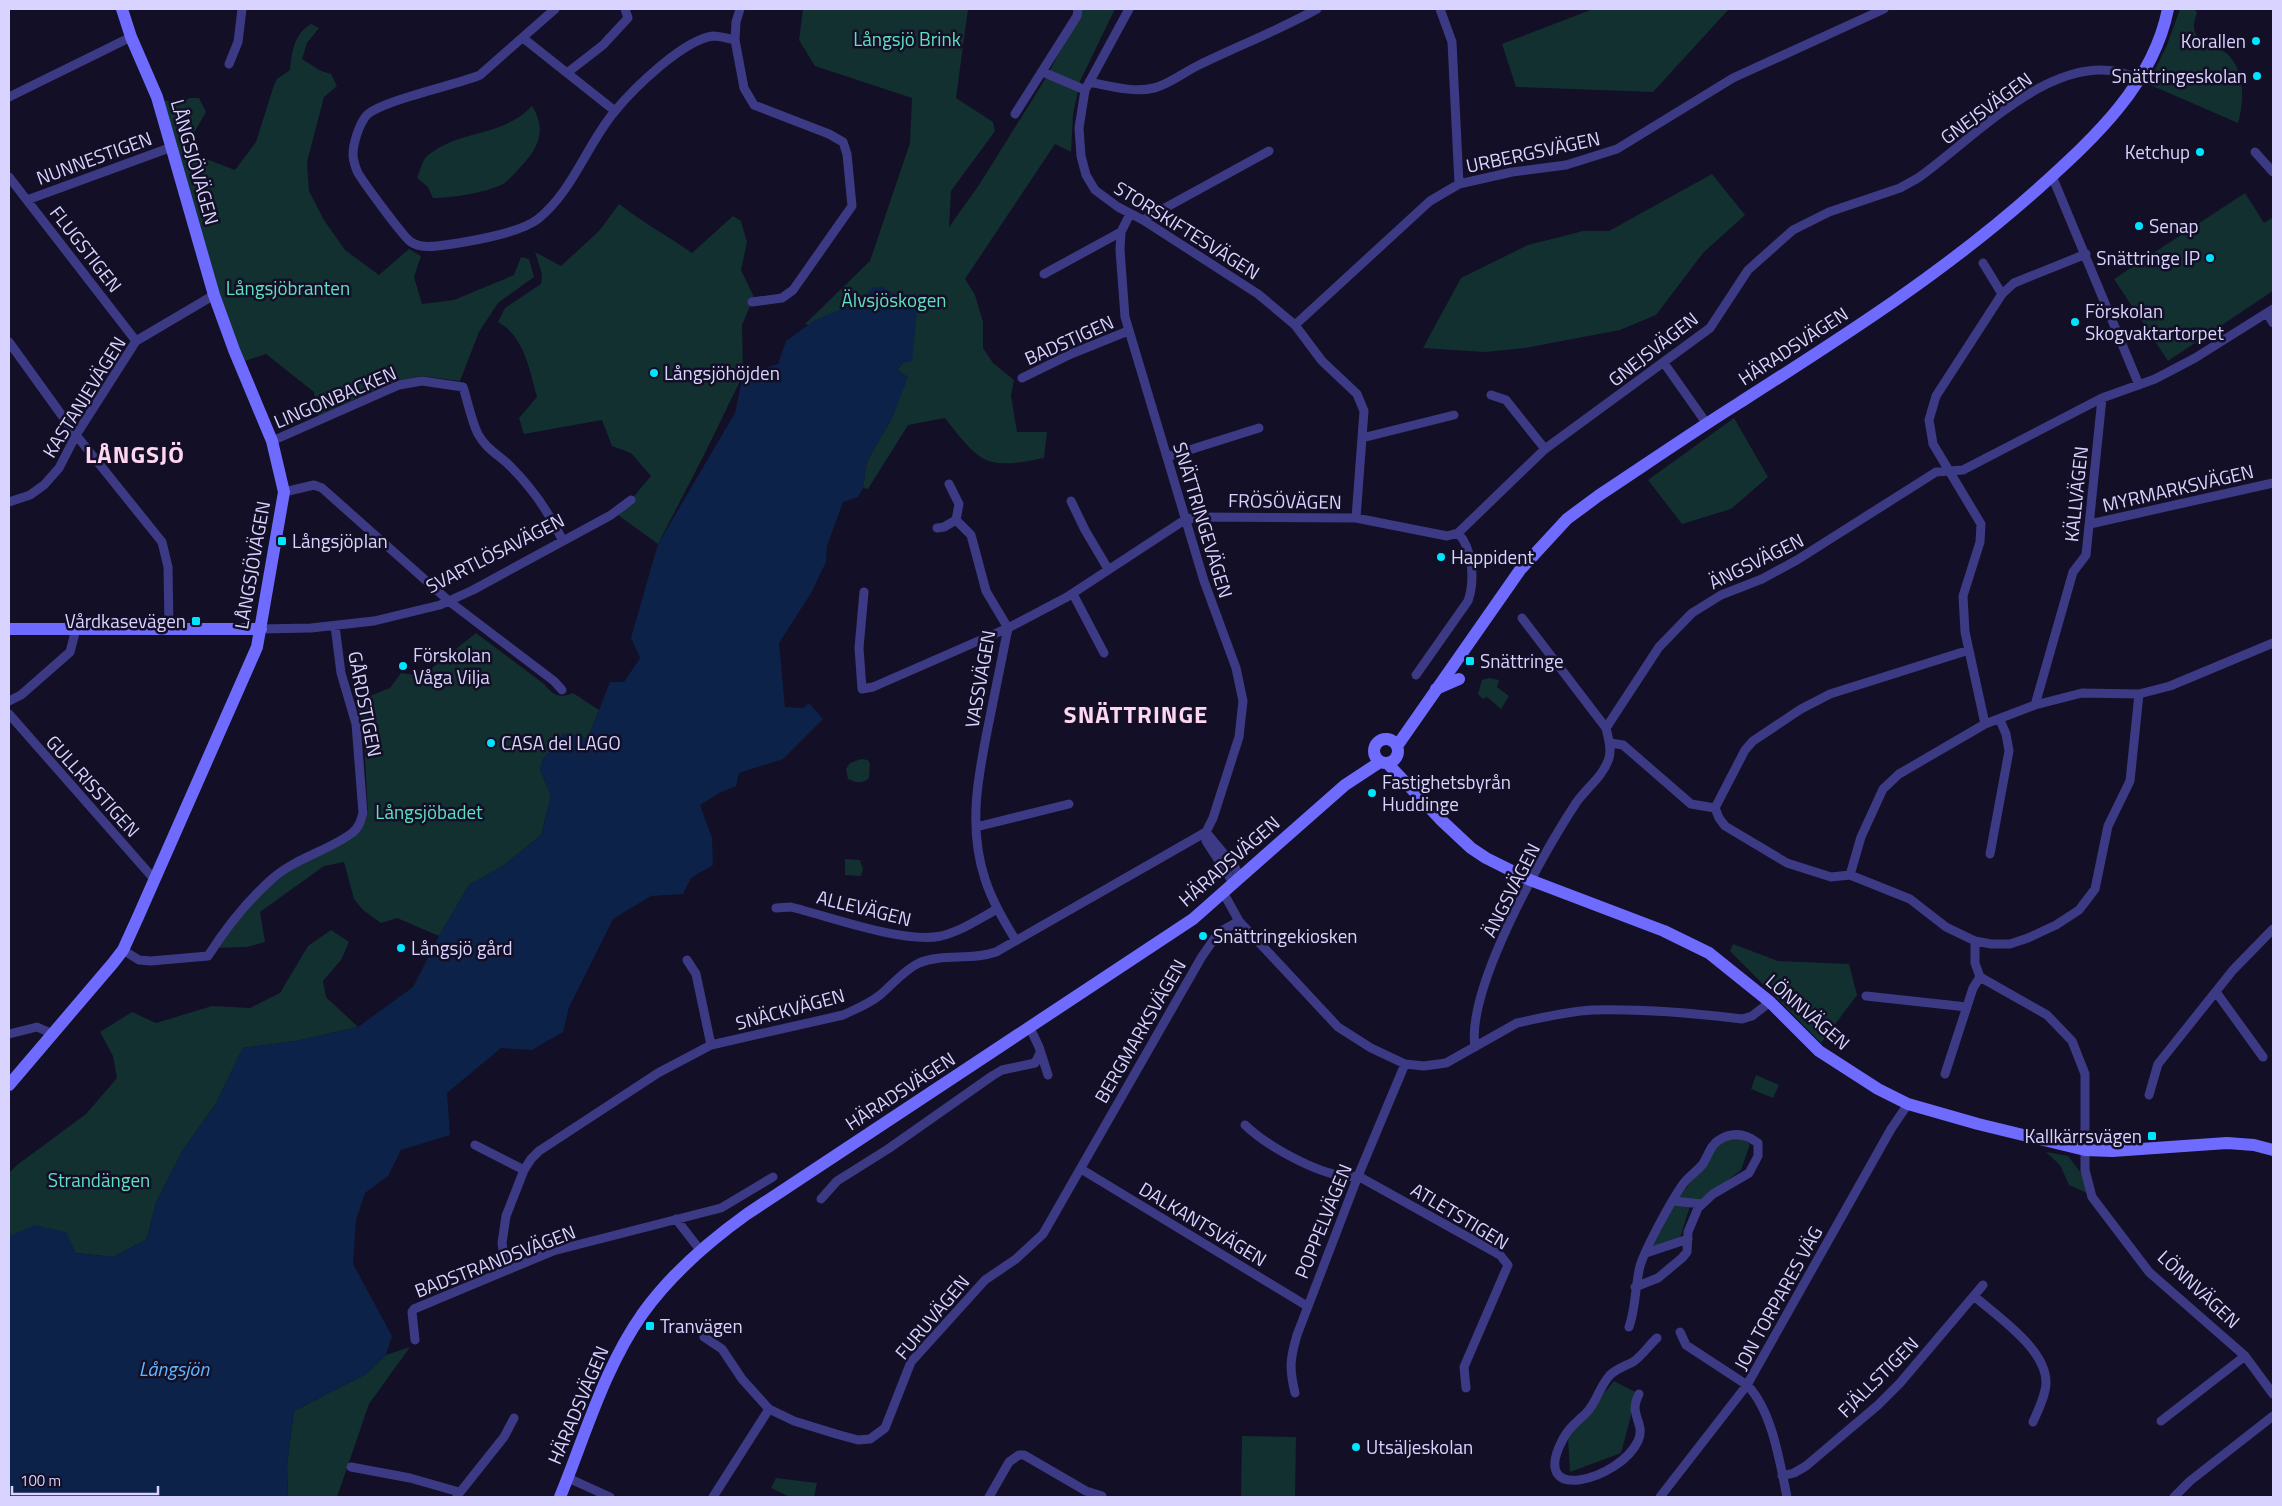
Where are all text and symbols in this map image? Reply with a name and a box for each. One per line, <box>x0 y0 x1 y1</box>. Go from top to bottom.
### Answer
park label: Långsjö Brink <box>853 24 961 53</box>
place label: Korallen <box>2181 26 2246 55</box>
marker: Korallen <box>2250 35 2262 47</box>
place label: Snättringeskolan <box>2112 61 2247 90</box>
street label: GNEJSVÄGEN <box>1934 64 2038 151</box>
marker: Snättringeskolan <box>2251 70 2263 82</box>
street label: LÅNGSJÖVÄGEN <box>164 96 227 228</box>
street label: NUNNESTIGEN <box>32 123 156 192</box>
street label: URBERGSVÄGEN <box>1463 123 1603 180</box>
place label: Ketchup <box>2125 137 2190 166</box>
marker: Ketchup <box>2194 146 2206 158</box>
street label: STORSKIFTESVÄGEN <box>1109 173 1266 286</box>
street label: FLUGSTIGEN <box>43 199 129 298</box>
place label: Senap <box>2149 211 2199 240</box>
marker: Senap <box>2133 220 2145 232</box>
place label: Snättringe IP <box>2096 243 2200 272</box>
marker: Snättringe IP <box>2204 252 2216 264</box>
park label: Långsjöbranten <box>226 273 350 302</box>
park label: Älvsjöskogen <box>841 285 947 314</box>
place label: Förskolan Skogvaktartorpet <box>2085 296 2224 347</box>
street label: HÄRADSVÄGEN <box>1732 299 1854 392</box>
street label: GNEJSVÄGEN <box>1601 304 1704 393</box>
street label: BADSTIGEN <box>1019 307 1118 372</box>
marker: Förskolan Skogvaktartorpet <box>2069 316 2081 328</box>
street label: KASTANJEVÄGEN <box>35 330 132 463</box>
street label: LINGONBACKEN <box>269 358 401 435</box>
place label: Långsjöhöjden <box>664 358 780 387</box>
marker: Långsjöhöjden <box>648 367 660 379</box>
district label: LÅNGSJÖ <box>85 436 185 472</box>
street label: SNÄTTRINGEVÄGEN <box>1166 438 1241 601</box>
street label: KÄLLVÄGEN <box>2056 445 2095 543</box>
street label: MYRMARKSVÄGEN <box>2099 456 2256 519</box>
street label: FRÖSÖVÄGEN <box>1228 485 1342 516</box>
street label: LÅNGSJÖVÄGEN <box>226 499 277 631</box>
street label: SVARTLÖSAVÄGEN <box>420 505 569 600</box>
street label: ÄNGSVÄGEN <box>1703 525 1808 596</box>
place label: Långsjöplan <box>292 526 388 555</box>
marker: Långsjöplan <box>276 535 288 547</box>
place label: Happident <box>1451 542 1534 571</box>
marker: Happident <box>1435 551 1447 563</box>
place label: Vårdkasevägen <box>65 606 186 635</box>
marker: Vårdkasevägen <box>190 615 202 627</box>
street label: VASSVÄGEN <box>957 628 1002 730</box>
place label: Förskolan Våga Vilja <box>413 640 491 691</box>
place label: Snättringe <box>1480 646 1564 675</box>
street label: GÅRDSTIGEN <box>341 649 390 759</box>
marker: Snättringe <box>1464 655 1476 667</box>
marker: Förskolan Våga Vilja <box>397 660 409 672</box>
district label: SNÄTTRINGE <box>1064 696 1208 732</box>
street label: GULLRISSTIGEN <box>39 728 147 843</box>
place label: CASA del LAGO <box>501 728 621 757</box>
marker: CASA del LAGO <box>485 737 497 749</box>
place label: Fastighetsbyrån Huddinge <box>1382 767 1511 818</box>
marker: Fastighetsbyrån Huddinge <box>1366 787 1378 799</box>
park label: Långsjöbadet <box>375 797 483 826</box>
street label: HÄRADSVÄGEN <box>1172 808 1286 913</box>
street label: ÄNGSVÄGEN <box>1474 837 1547 942</box>
street label: ALLEVÄGEN <box>814 882 915 933</box>
place label: Snättringekiosken <box>1213 921 1357 950</box>
marker: Snättringekiosken <box>1197 930 1209 942</box>
place label: Långsjö gård <box>411 933 512 962</box>
marker: Långsjö gård <box>395 942 407 954</box>
street label: BERGMARKSVÄGEN <box>1086 953 1193 1108</box>
street label: LÖNNVÄGEN <box>1760 967 1857 1057</box>
street label: SNÄCKVÄGEN <box>732 980 848 1037</box>
street label: HÄRADSVÄGEN <box>839 1044 961 1137</box>
place label: Kallkärrsvägen <box>2024 1121 2142 1150</box>
marker: Kallkärrsvägen <box>2146 1130 2158 1142</box>
street label: POPPELVÄGEN <box>1286 1159 1359 1283</box>
park label: Strandängen <box>48 1165 150 1194</box>
street label: DALKANTSVÄGEN <box>1134 1174 1273 1273</box>
street label: ATLETSTIGEN <box>1406 1175 1515 1256</box>
street label: BADSTRANDSVÄGEN <box>410 1217 579 1305</box>
street label: JON TORPARES VÄG <box>1726 1220 1829 1375</box>
street label: LÖNNVÄGEN <box>2152 1243 2247 1335</box>
street label: FURUVÄGEN <box>887 1268 976 1365</box>
place label: Tranvägen <box>660 1311 743 1340</box>
marker: Tranvägen <box>644 1320 656 1332</box>
street label: FJÄLLSTIGEN <box>1830 1329 1925 1424</box>
street label: HÄRADSVÄGEN <box>540 1341 616 1469</box>
water label: Långsjön <box>139 1353 210 1384</box>
place label: Utsäljeskolan <box>1366 1432 1473 1461</box>
marker: Utsäljeskolan <box>1350 1441 1362 1453</box>
scale bar <box>12 1464 159 1496</box>
text: 100 m <box>20 1469 61 1492</box>

